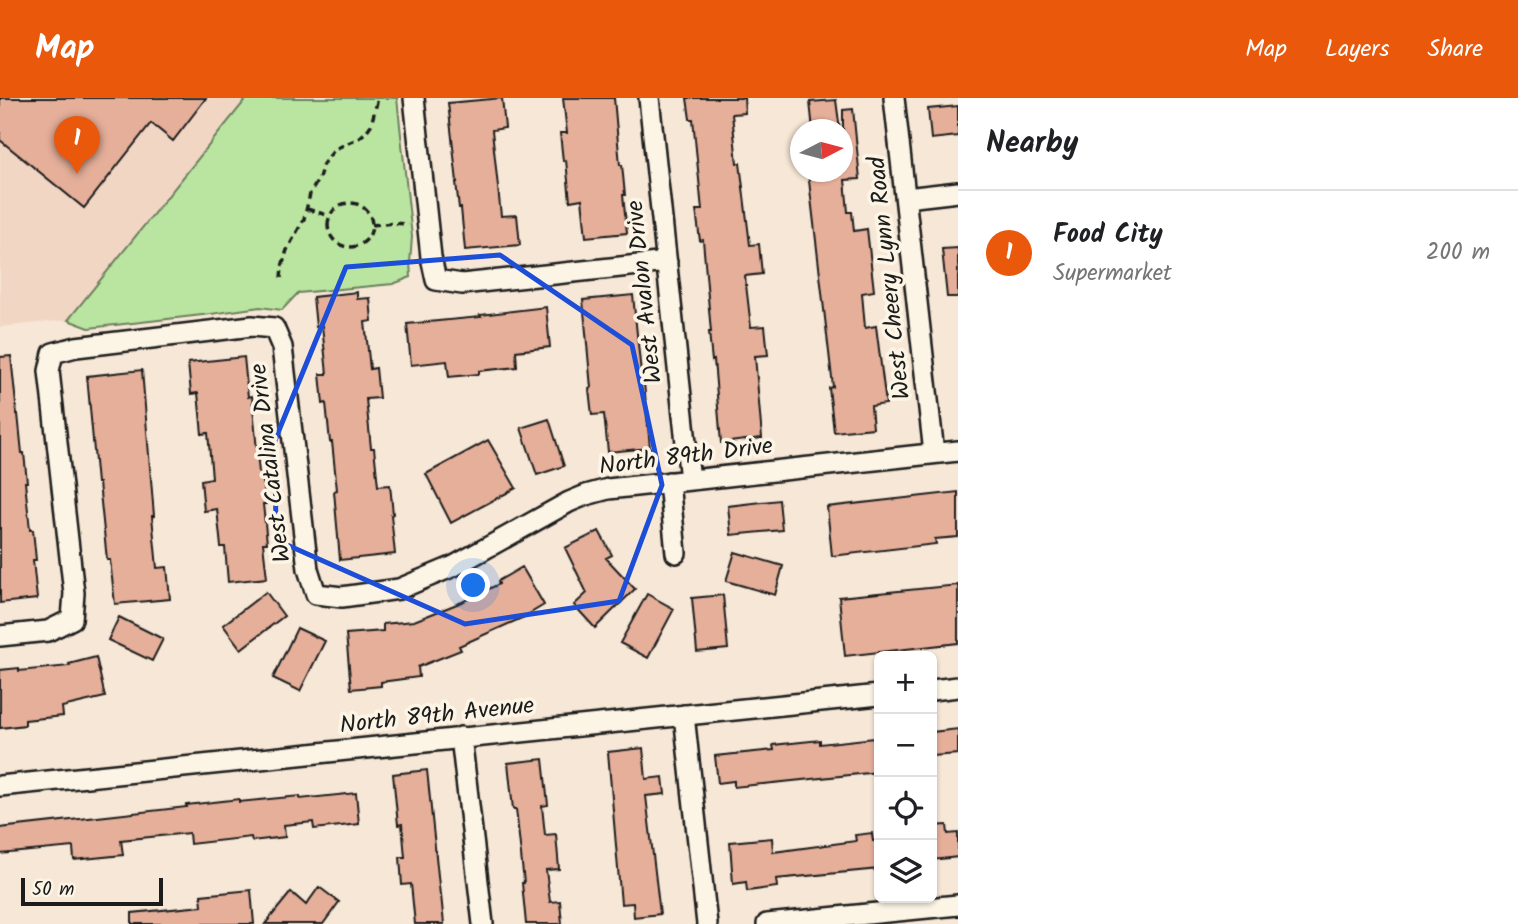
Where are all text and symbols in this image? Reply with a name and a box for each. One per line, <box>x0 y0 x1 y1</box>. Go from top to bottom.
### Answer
text: Map <box>35 23 95 76</box>
text: Map <box>1245 30 1287 69</box>
text: Layers <box>1325 30 1389 69</box>
text: Share <box>1427 30 1483 69</box>
pin: 1 <box>54 116 100 174</box>
north arrow <box>790 119 853 182</box>
text: Nearby <box>986 120 1078 168</box>
street label: West Cheery Lynn Road <box>858 154 922 401</box>
street label: West Avalon Drive <box>616 198 674 385</box>
text: Food City <box>1053 214 1163 256</box>
text: 1 <box>1006 235 1012 271</box>
text: 200 m <box>1426 235 1490 271</box>
text: Supermarket <box>1053 256 1172 292</box>
street label: West Catalina Drive <box>239 361 303 565</box>
street label: North 89th Drive <box>597 427 775 487</box>
your location <box>456 568 490 602</box>
map controls <box>874 651 937 903</box>
button: + <box>874 651 937 714</box>
street label: North 89th Avenue <box>338 686 536 746</box>
button: − <box>874 714 937 777</box>
button: locate <box>874 777 937 840</box>
button: layers <box>874 840 937 903</box>
scale bar <box>21 875 163 907</box>
text: 50 m <box>32 875 74 905</box>

